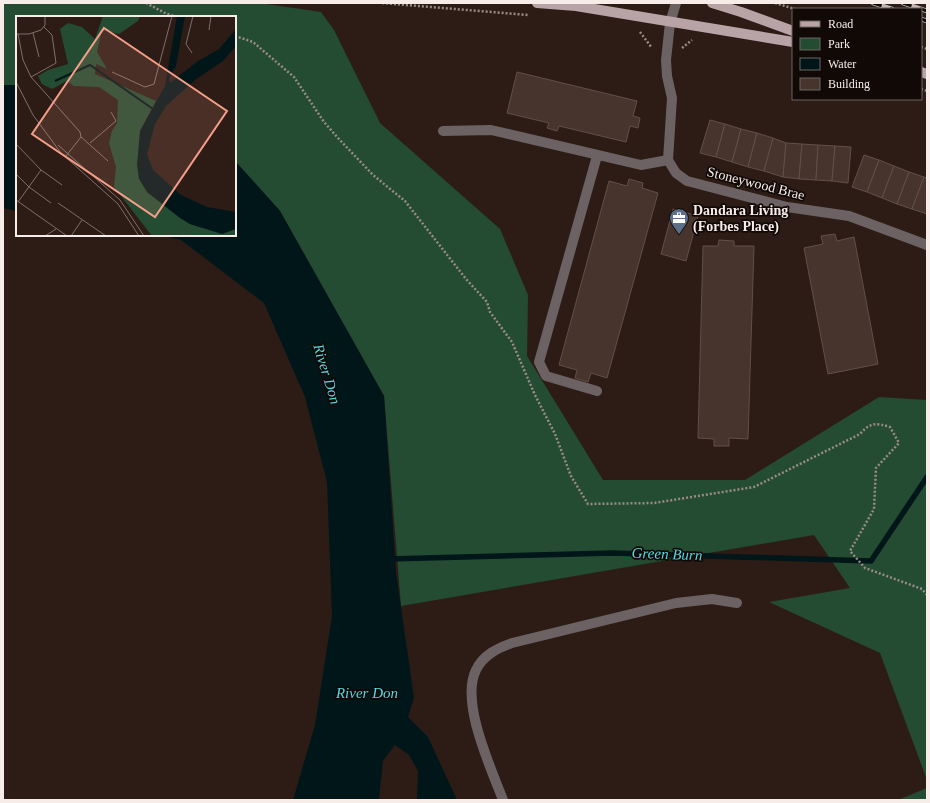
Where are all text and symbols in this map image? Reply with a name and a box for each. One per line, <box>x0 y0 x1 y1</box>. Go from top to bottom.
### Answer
legend <box>792 8 922 100</box>
inset map <box>16 16 236 236</box>
text: Road <box>828 17 853 31</box>
text: Park <box>828 37 850 51</box>
text: Water <box>828 57 856 71</box>
text: Building <box>828 77 870 91</box>
street label: Stoneywood Brae <box>706 164 806 203</box>
place label: Dandara Living (Forbes Place) <box>693 203 788 235</box>
office icon: Dandara Living (Forbes Place) <box>668 207 690 235</box>
water label: River Don <box>310 341 344 406</box>
water label: Green Burn <box>631 545 703 563</box>
water label: River Don <box>335 685 398 701</box>

